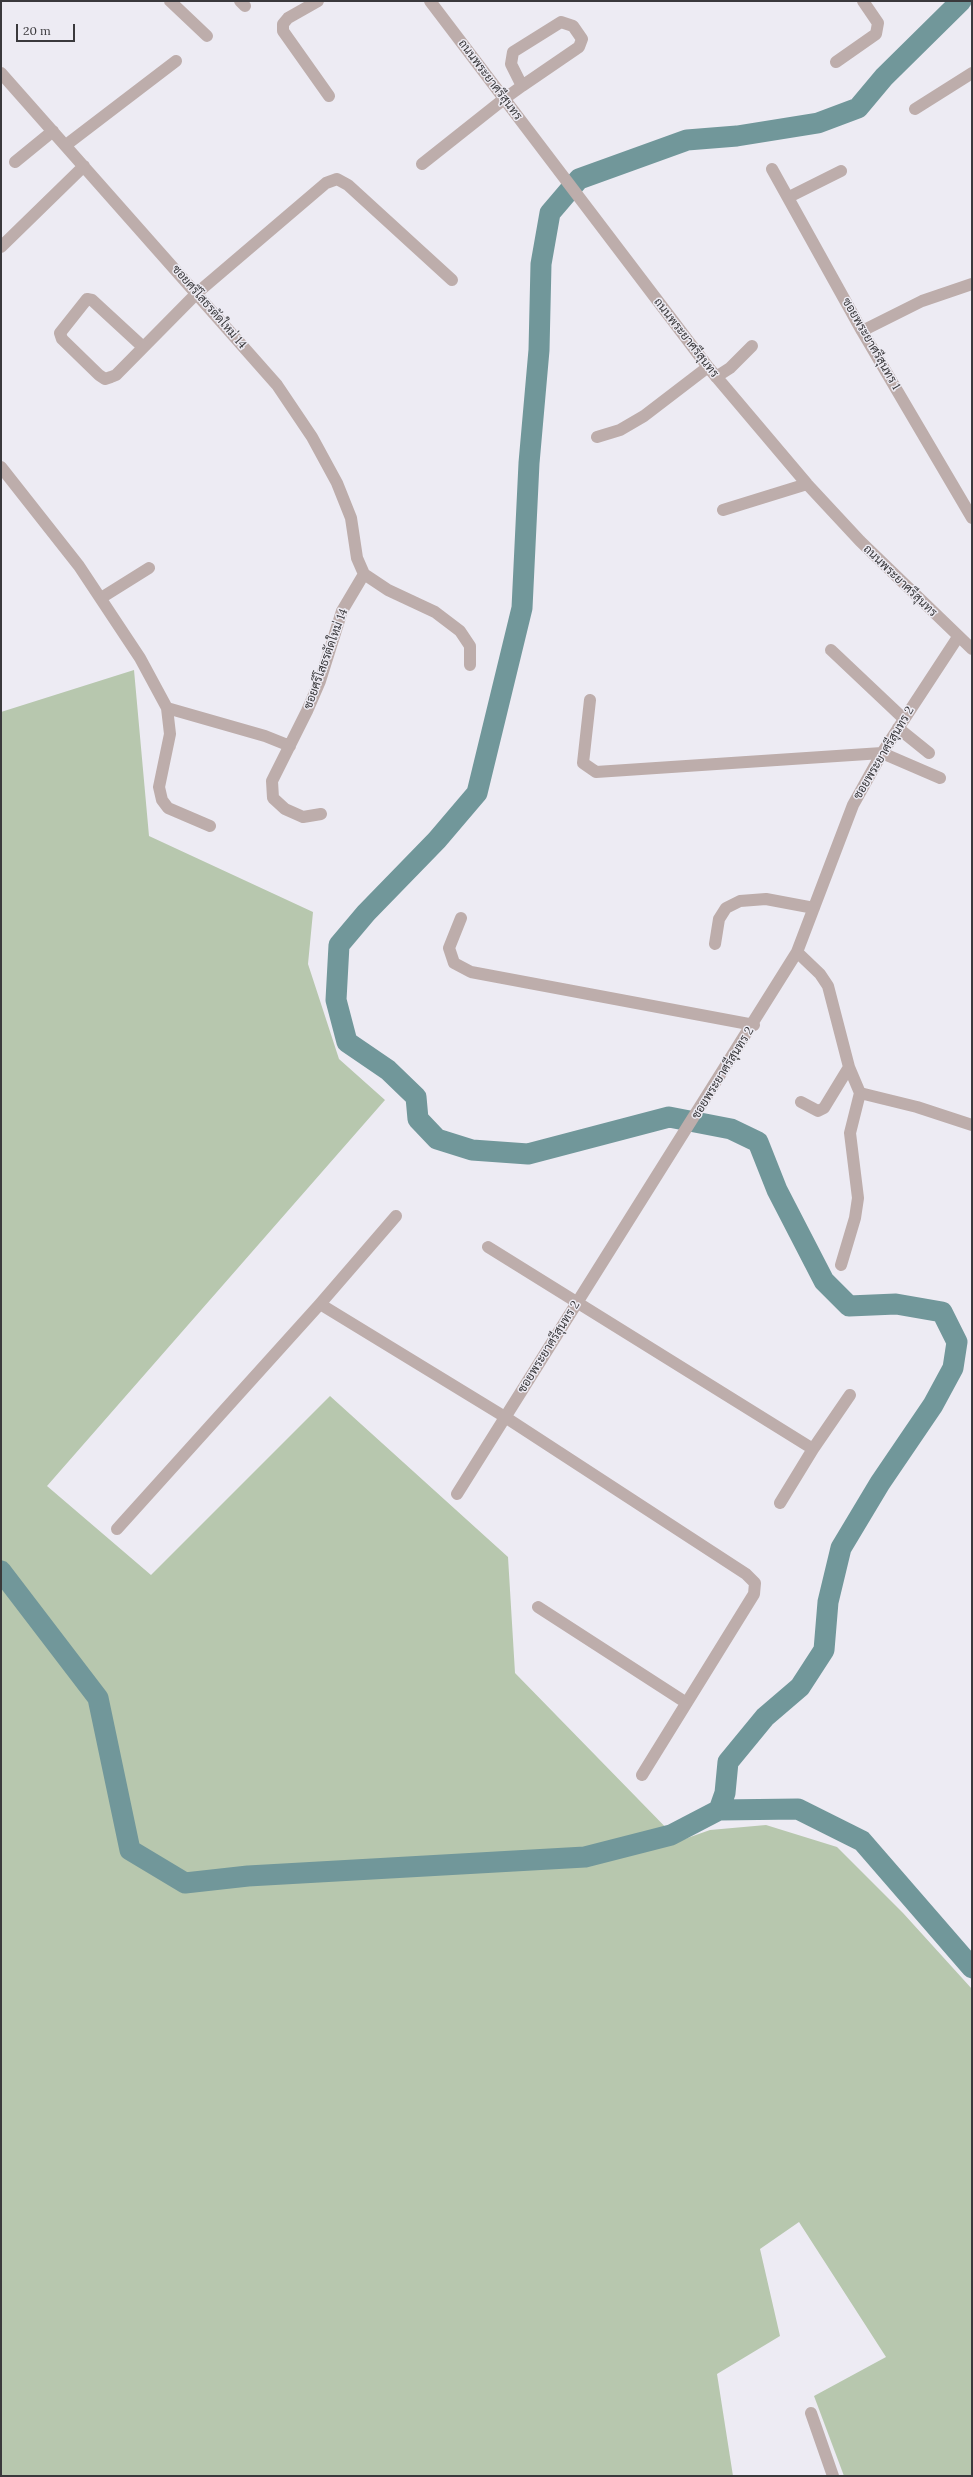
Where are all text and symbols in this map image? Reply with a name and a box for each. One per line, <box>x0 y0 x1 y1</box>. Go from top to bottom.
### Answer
scale bar <box>18 16 77 42</box>
text: 20 m <box>23 23 51 38</box>
street label: ถนนพระยาศรีสุนทร <box>455 37 525 123</box>
street label: ซอยศรีโสธรตัดใหม่ 14 <box>169 262 249 352</box>
street label: ถนนพระยาศรีสุนทร <box>650 295 722 381</box>
street label: ซอยพระยาศรีสุนทร 1 <box>839 296 903 392</box>
street label: ถนนพระยาศรีสุนทร <box>860 542 940 620</box>
street label: ซอยศรีโสธรตัดใหม่ 14 <box>301 607 351 711</box>
street label: ซอยพระยาศรีสุนทร 2 <box>851 704 917 802</box>
street label: ซอยพระยาศรีสุนทร 2 <box>689 1024 757 1122</box>
street label: ซอยพระยาศรีสุนทร 2 <box>515 1298 583 1396</box>

